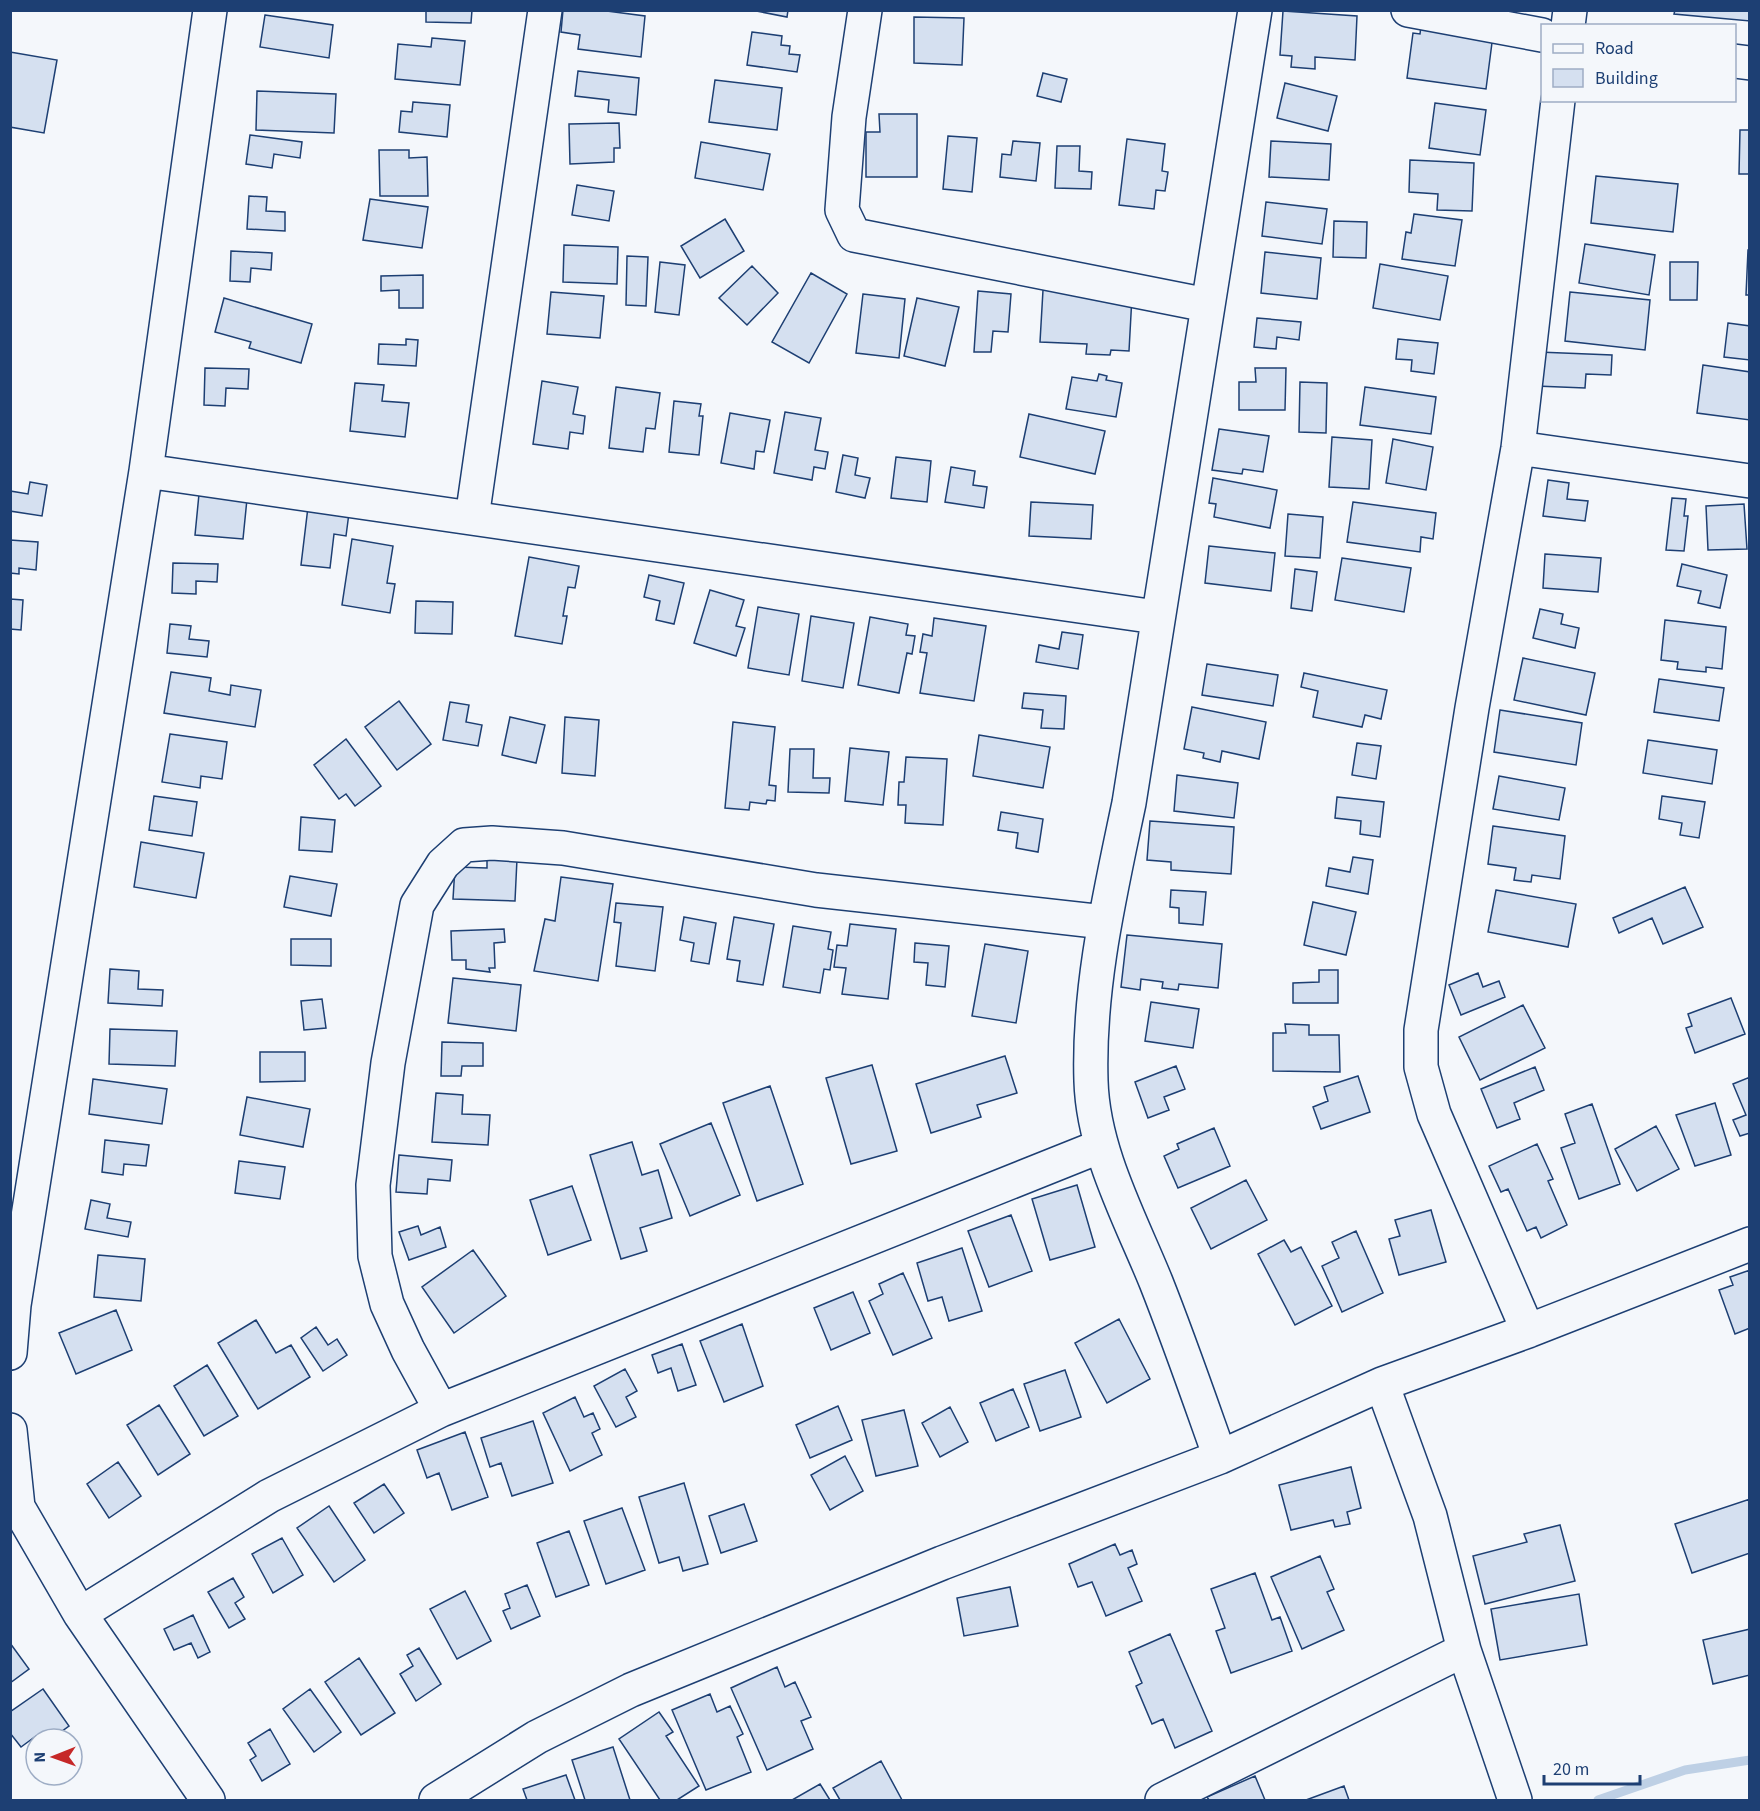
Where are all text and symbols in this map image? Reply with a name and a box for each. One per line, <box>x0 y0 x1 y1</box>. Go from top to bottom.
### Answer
legend <box>1541 24 1736 102</box>
text: Road <box>1595 36 1634 61</box>
text: Building <box>1595 66 1658 91</box>
north arrow <box>24 1727 84 1787</box>
scale bar <box>1544 1748 1640 1786</box>
text: N <box>29 1752 51 1763</box>
text: 20 m <box>1553 1757 1589 1782</box>

